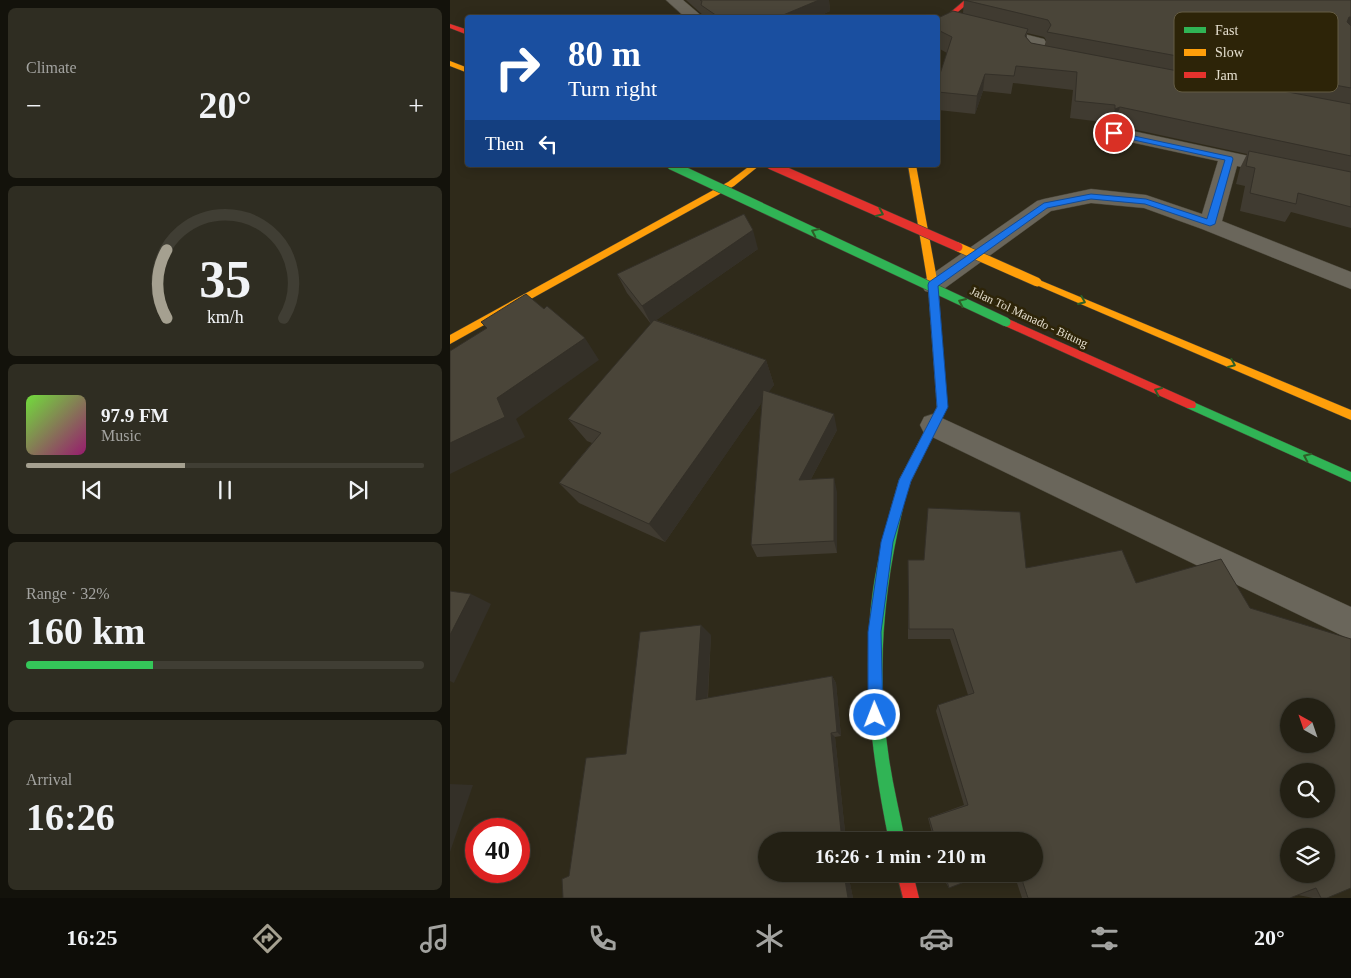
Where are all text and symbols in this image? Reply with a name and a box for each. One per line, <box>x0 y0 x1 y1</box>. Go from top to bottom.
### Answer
legend <box>1174 12 1338 92</box>
text: Fast <box>1215 23 1238 38</box>
icon: right <box>485 35 550 100</box>
text: 80 m <box>568 35 641 74</box>
text: Slow <box>1215 45 1245 60</box>
text: Climate <box>26 59 77 76</box>
text: Jam <box>1215 68 1238 83</box>
text: Turn right <box>568 76 657 101</box>
text: 20° <box>198 84 252 126</box>
text: − <box>26 90 42 121</box>
text: + <box>408 90 424 121</box>
pin <box>1093 112 1135 154</box>
icon: arrive <box>1100 119 1128 147</box>
icon: left <box>534 130 562 158</box>
text: Then <box>485 133 524 154</box>
one-way arrow <box>875 207 884 217</box>
one-way arrow <box>811 228 820 239</box>
text: 35 <box>199 251 251 308</box>
street label: Jalan Tol Manado - Bitung <box>968 284 1090 350</box>
one-way arrow <box>1077 295 1086 306</box>
one-way arrow <box>958 297 967 308</box>
text: km/h <box>207 307 243 327</box>
one-way arrow <box>1227 358 1236 369</box>
one-way arrow <box>1154 386 1163 397</box>
text: 97.9 FM <box>101 405 169 426</box>
text: Music <box>101 427 141 444</box>
one-way arrow <box>1303 453 1312 463</box>
icon: previous <box>78 476 106 504</box>
icon: pause <box>211 476 239 504</box>
icon: next <box>344 476 372 504</box>
text: Range · 32% <box>26 585 110 602</box>
text: 160 km <box>26 610 145 652</box>
position arrow <box>848 688 900 740</box>
north arrow <box>1280 698 1335 752</box>
map controls <box>1280 698 1335 883</box>
button: search <box>1280 763 1335 818</box>
text: Arrival <box>26 771 72 788</box>
text: 16:26 <box>26 796 115 838</box>
speed limit sign: 40 <box>465 818 530 883</box>
button: layers <box>1280 828 1335 883</box>
text: 16:26 · 1 min · 210 m <box>815 846 986 867</box>
icon: directions <box>250 921 285 956</box>
icon: music <box>417 921 452 956</box>
icon: phone <box>585 921 620 956</box>
icon: climate <box>752 921 787 956</box>
icon: car <box>919 921 954 956</box>
icon: filters <box>1087 921 1122 956</box>
text: 16:25 <box>66 925 118 950</box>
text: 20° <box>1254 925 1285 950</box>

